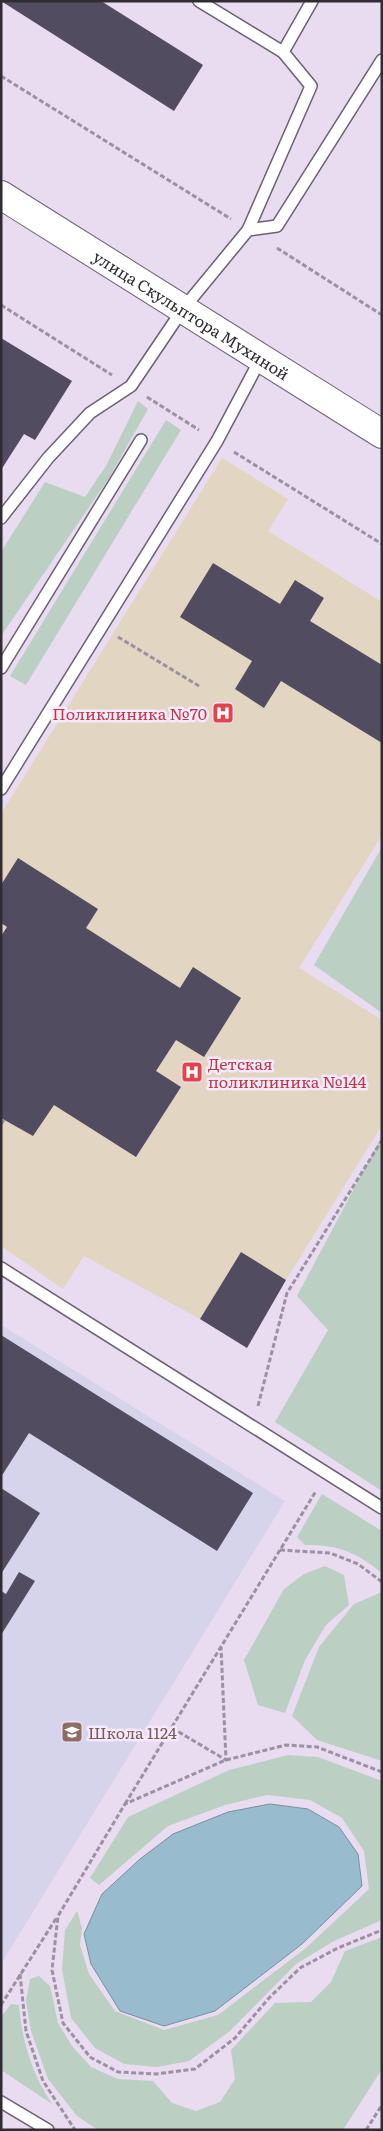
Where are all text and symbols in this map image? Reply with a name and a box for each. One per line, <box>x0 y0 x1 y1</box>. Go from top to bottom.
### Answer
street label: улица Скульптора Мухиной <box>89 244 295 385</box>
place label: Поликлиника №70 <box>52 701 207 725</box>
hospital icon: Поликлиника №70 <box>211 701 235 725</box>
place label: Детская поликлиника №144 <box>208 1051 366 1093</box>
hospital icon: Детская поликлиника №144 <box>180 1060 204 1084</box>
school or university icon: Школа 1124 <box>60 1720 84 1744</box>
place label: Школа 1124 <box>88 1720 177 1744</box>

